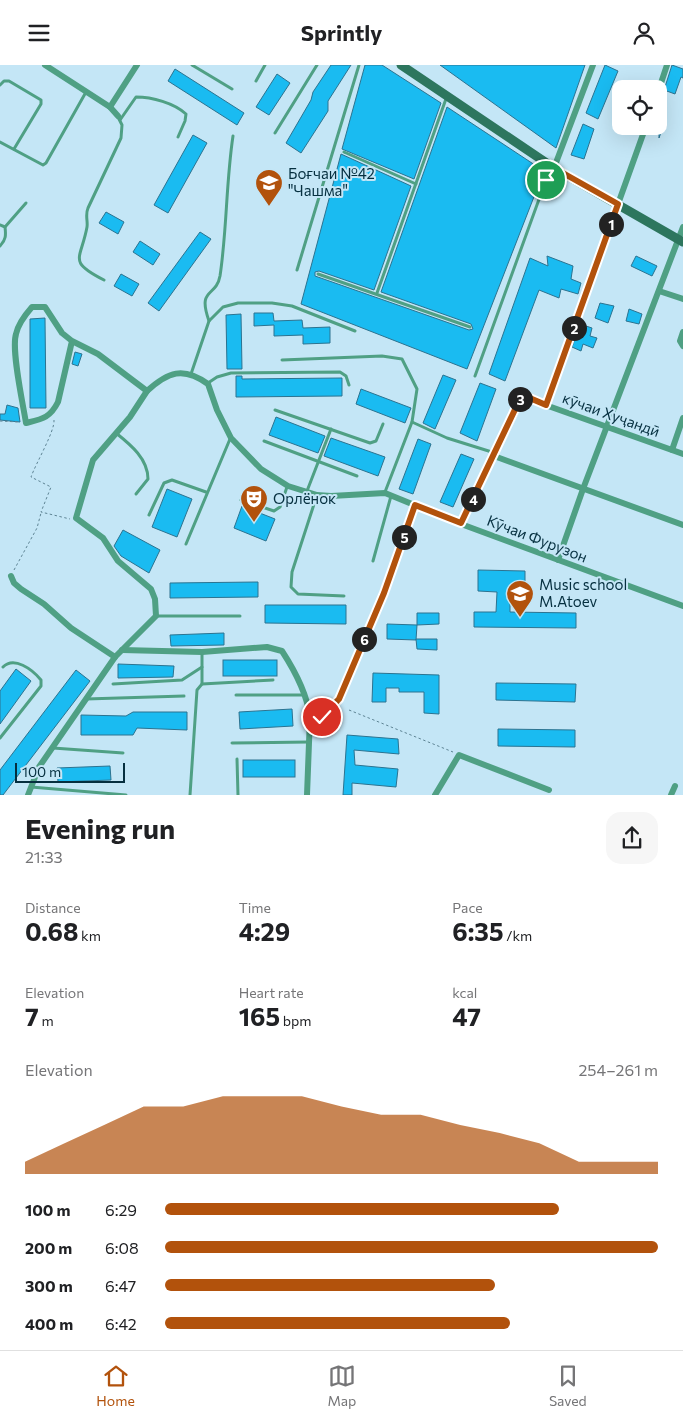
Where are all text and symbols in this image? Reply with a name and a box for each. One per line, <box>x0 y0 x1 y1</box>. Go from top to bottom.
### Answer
icon: menu <box>25 19 53 47</box>
text: Sprintly <box>301 19 382 46</box>
icon: person <box>630 19 658 47</box>
map controls <box>612 80 667 135</box>
button: locate <box>612 80 667 135</box>
pin <box>525 159 567 201</box>
place label: Боғчаи №42 "Чашма" <box>288 164 375 199</box>
icon: arrive <box>532 166 560 194</box>
school or university icon: Боғчаи №42 "Чашма" <box>254 168 284 207</box>
pin: 1 <box>598 211 624 237</box>
text: 1 <box>608 216 615 233</box>
pin: 2 <box>562 315 586 341</box>
text: 2 <box>571 320 578 337</box>
pin: 3 <box>508 387 532 411</box>
street label: кӯчаи Хуҷандӣ <box>560 388 663 440</box>
text: 3 <box>516 391 525 408</box>
theatre icon: Орлёнок <box>239 484 269 523</box>
pin: 4 <box>460 487 486 511</box>
place label: Орлёнок <box>273 489 336 507</box>
text: 4 <box>469 491 478 508</box>
street label: Кӯчаи Фурузон <box>485 511 590 565</box>
pin: 5 <box>392 525 416 549</box>
text: 5 <box>400 529 409 546</box>
place label: Music school M.Atoev <box>539 575 627 610</box>
school or university icon: Music school M.Atoev <box>505 579 535 618</box>
pin: 6 <box>352 627 376 651</box>
text: 6 <box>360 631 369 648</box>
pin <box>301 696 343 738</box>
icon: check <box>308 703 336 731</box>
scale bar <box>15 760 125 783</box>
text: 100 m <box>22 763 61 780</box>
text: Evening run <box>25 811 175 845</box>
button: share <box>606 812 658 864</box>
text: 21:33 <box>25 847 63 866</box>
text: Distance <box>25 899 81 916</box>
text: Time <box>239 899 271 916</box>
text: Pace <box>452 899 483 916</box>
text: 0.68 <box>25 916 78 946</box>
text: 4:29 <box>239 916 290 946</box>
text: 6:35 <box>452 916 504 946</box>
text: km <box>78 927 101 944</box>
text: /km <box>504 927 532 944</box>
text: Elevation <box>25 984 84 1001</box>
text: Heart rate <box>239 984 304 1001</box>
text: kcal <box>452 984 477 1001</box>
text: 7 <box>25 1001 39 1031</box>
text: 165 <box>239 1001 280 1031</box>
text: 47 <box>452 1001 481 1031</box>
text: m <box>39 1012 54 1029</box>
text: bpm <box>280 1012 311 1029</box>
text: Elevation <box>25 1060 93 1079</box>
text: 254–261 m <box>579 1060 658 1079</box>
text: 100 m <box>25 1200 71 1219</box>
text: 6:29 <box>105 1200 137 1219</box>
text: 200 m <box>25 1238 72 1257</box>
text: 6:08 <box>105 1238 139 1257</box>
text: 300 m <box>25 1276 73 1295</box>
text: 6:47 <box>105 1276 136 1295</box>
text: 400 m <box>25 1314 73 1333</box>
text: 6:42 <box>105 1314 137 1333</box>
tab: Home <box>96 1362 135 1409</box>
tab: Map <box>327 1362 356 1409</box>
tab: Saved <box>549 1362 587 1409</box>

